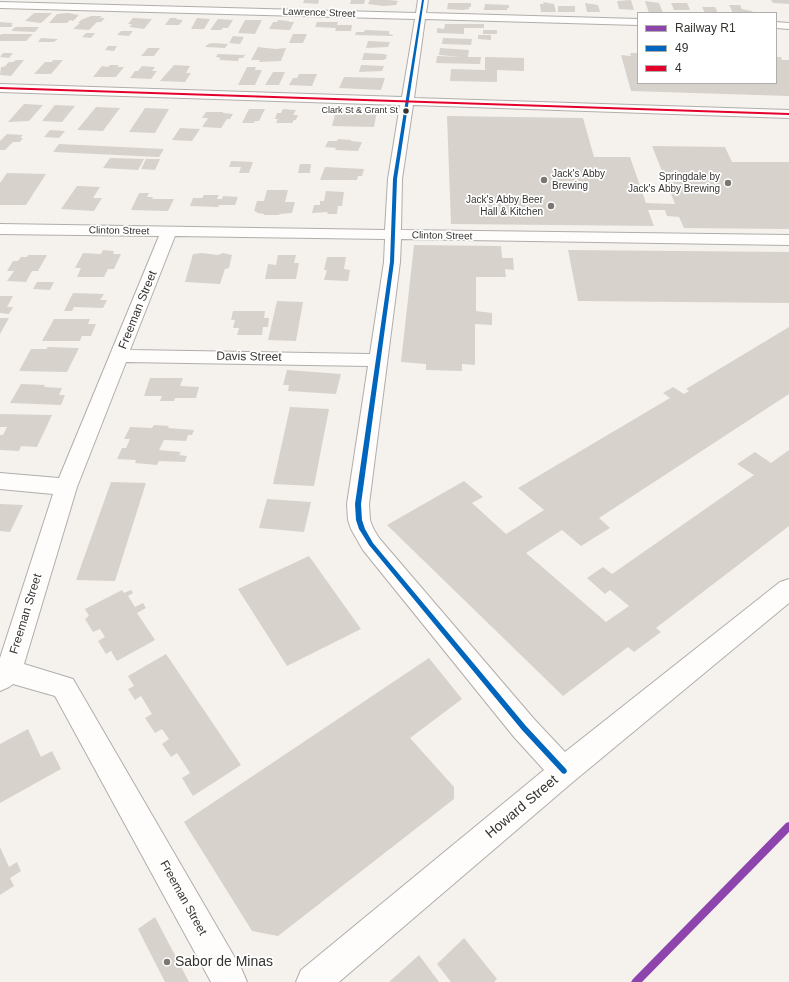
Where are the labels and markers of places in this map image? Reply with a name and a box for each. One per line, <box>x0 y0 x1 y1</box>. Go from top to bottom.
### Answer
place label: Clark St & Grant St <box>321 106 398 116</box>
marker: Clark St & Grant St <box>401 106 411 116</box>
place label: Jack's Abby Brewing <box>552 168 605 192</box>
place label: Springdale by Jack's Abby Brewing <box>628 171 720 194</box>
marker: Jack's Abby Brewing <box>539 175 549 185</box>
marker: Springdale by Jack's Abby Brewing <box>723 178 733 188</box>
place label: Jack's Abby Beer Hall & Kitchen <box>466 194 543 218</box>
marker: Jack's Abby Beer Hall & Kitchen <box>546 201 556 211</box>
place label: Sabor de Minas <box>175 954 273 970</box>
marker: Sabor de Minas <box>162 957 172 967</box>

